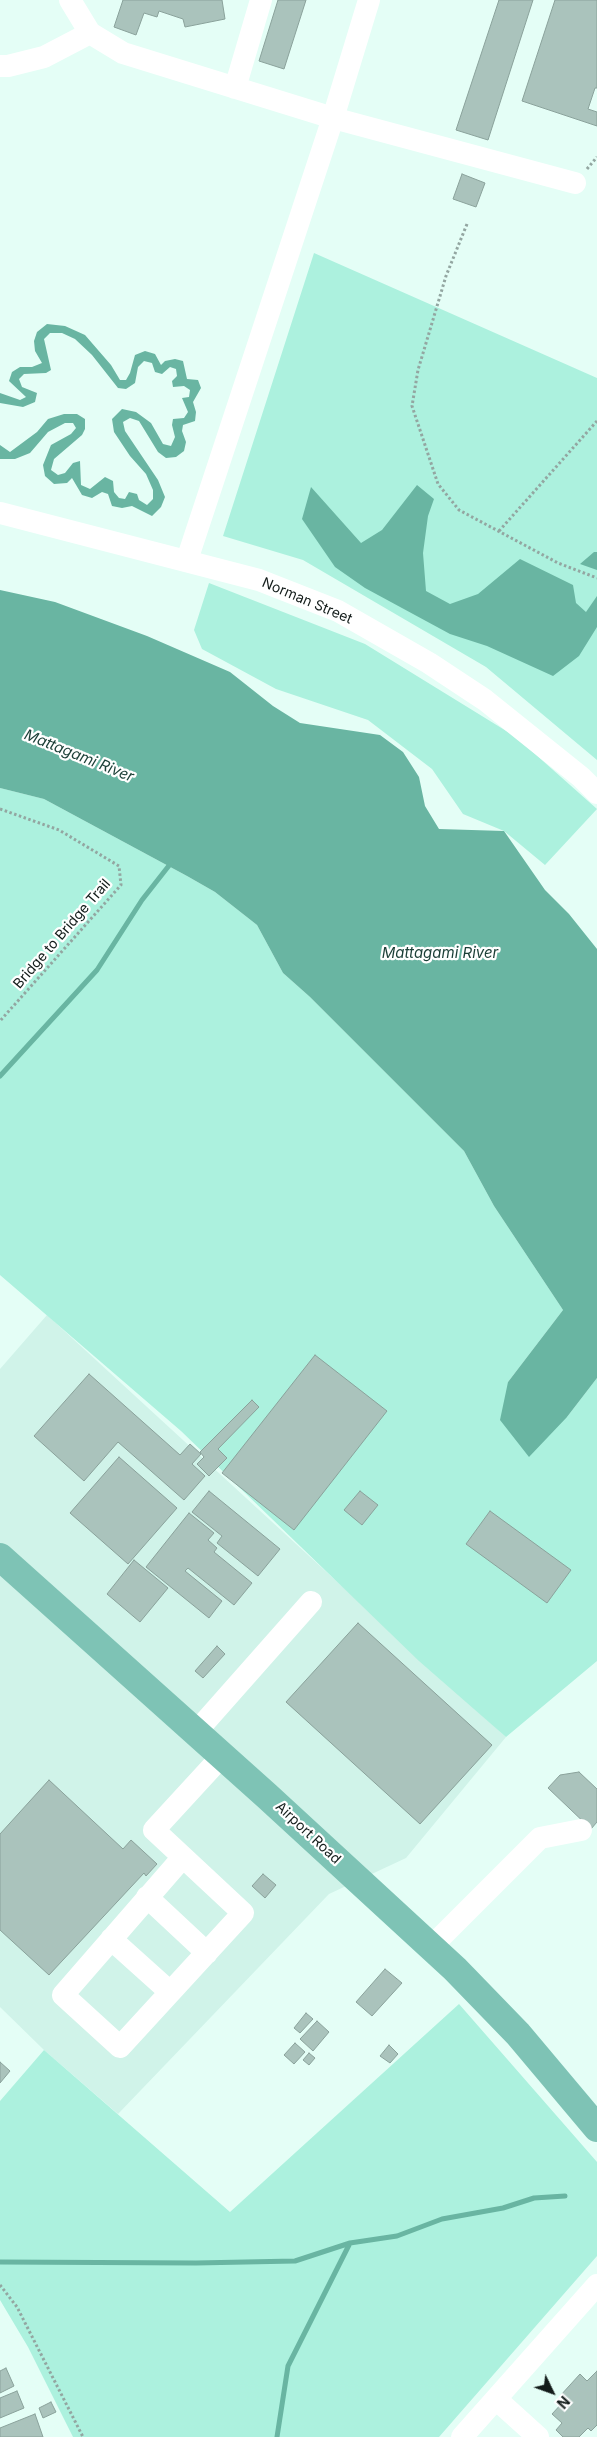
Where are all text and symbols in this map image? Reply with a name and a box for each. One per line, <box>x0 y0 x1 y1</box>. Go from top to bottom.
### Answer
street label: Norman Street <box>259 574 355 628</box>
water label: Mattagami River <box>22 726 136 786</box>
street label: Bridge to Bridge Trail <box>10 876 114 992</box>
water label: Mattagami River <box>382 944 498 962</box>
street label: Airport Road <box>272 1798 344 1868</box>
north arrow <box>527 2367 577 2417</box>
text: N <box>554 2393 573 2412</box>

